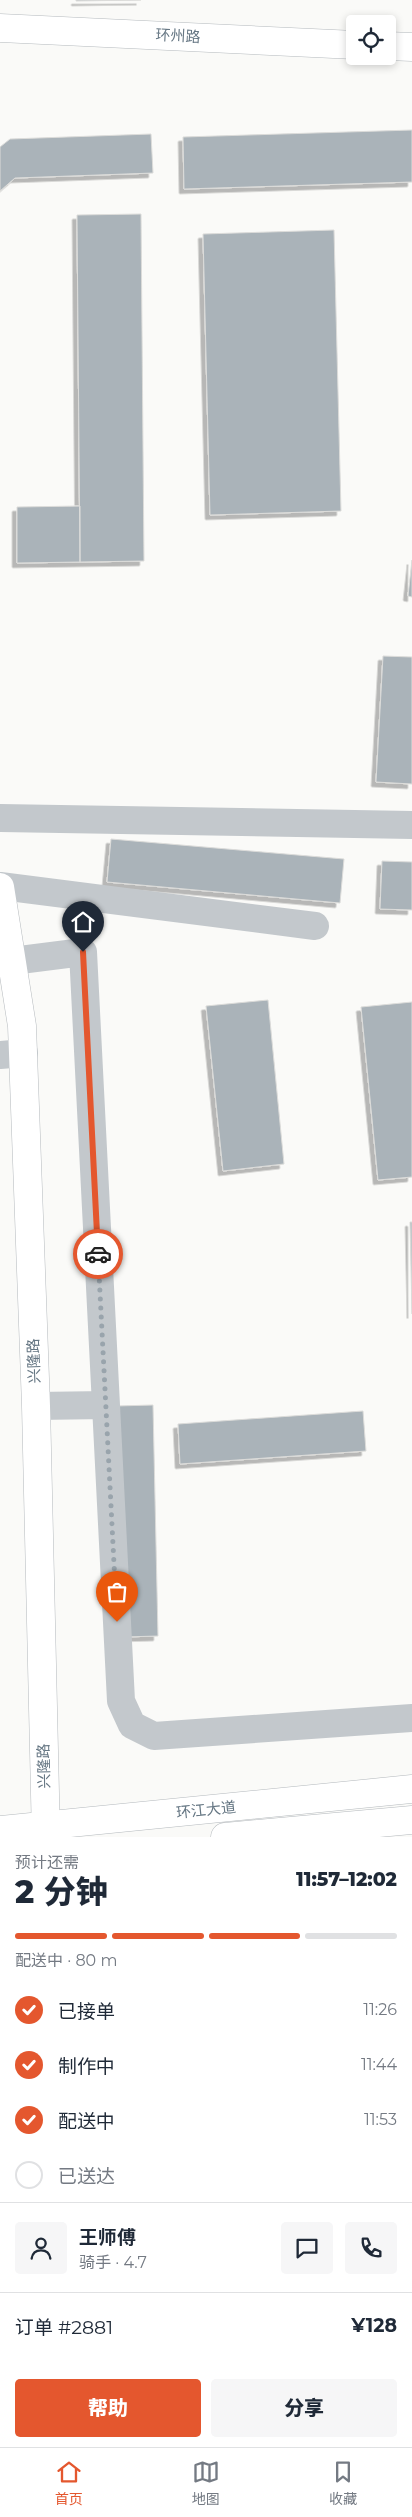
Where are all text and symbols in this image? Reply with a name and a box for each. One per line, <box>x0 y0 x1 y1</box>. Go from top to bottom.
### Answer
map controls <box>346 15 396 65</box>
button: locate <box>346 15 396 65</box>
street label: 环州路 <box>155 25 201 46</box>
pin <box>62 901 104 952</box>
icon: home <box>69 908 97 936</box>
courier <box>73 1229 123 1279</box>
icon: car <box>84 1240 112 1268</box>
street label: 兴隆路 <box>23 1338 44 1384</box>
pin <box>96 1571 138 1622</box>
icon: bag <box>103 1578 131 1606</box>
street label: 兴隆路 <box>34 1743 53 1789</box>
street label: 环江大道 <box>175 1797 237 1822</box>
text: 预计还需 <box>15 1853 79 1872</box>
text: 11:57–12:02 <box>296 1868 397 1891</box>
text: 2 分钟 <box>15 1872 107 1911</box>
text: 配送中 · 80 m <box>15 1951 117 1970</box>
icon: check <box>15 1996 43 2024</box>
text: 已接单 <box>58 2000 115 2023</box>
text: 11:26 <box>363 2000 397 2019</box>
icon: check <box>15 2051 43 2079</box>
text: 制作中 <box>58 2055 115 2078</box>
text: 11:44 <box>361 2055 397 2074</box>
icon: check <box>15 2106 43 2134</box>
text: 配送中 <box>58 2110 115 2133</box>
text: 11:53 <box>364 2110 397 2129</box>
text: 已送达 <box>58 2165 115 2188</box>
button: person <box>15 2222 67 2274</box>
button: chat <box>281 2222 333 2274</box>
button: phone <box>345 2222 397 2274</box>
text: 王师傅 <box>79 2226 136 2249</box>
text: 骑手 · 4.7 <box>79 2253 147 2272</box>
text: ¥128 <box>351 2314 397 2337</box>
text: 订单 #2881 <box>15 2316 113 2339</box>
button: 帮助 <box>15 2379 201 2437</box>
button: 分享 <box>211 2379 397 2437</box>
tab: 首页 <box>55 2458 83 2508</box>
tab: 地图 <box>192 2458 220 2508</box>
tab: 收藏 <box>329 2458 357 2508</box>

